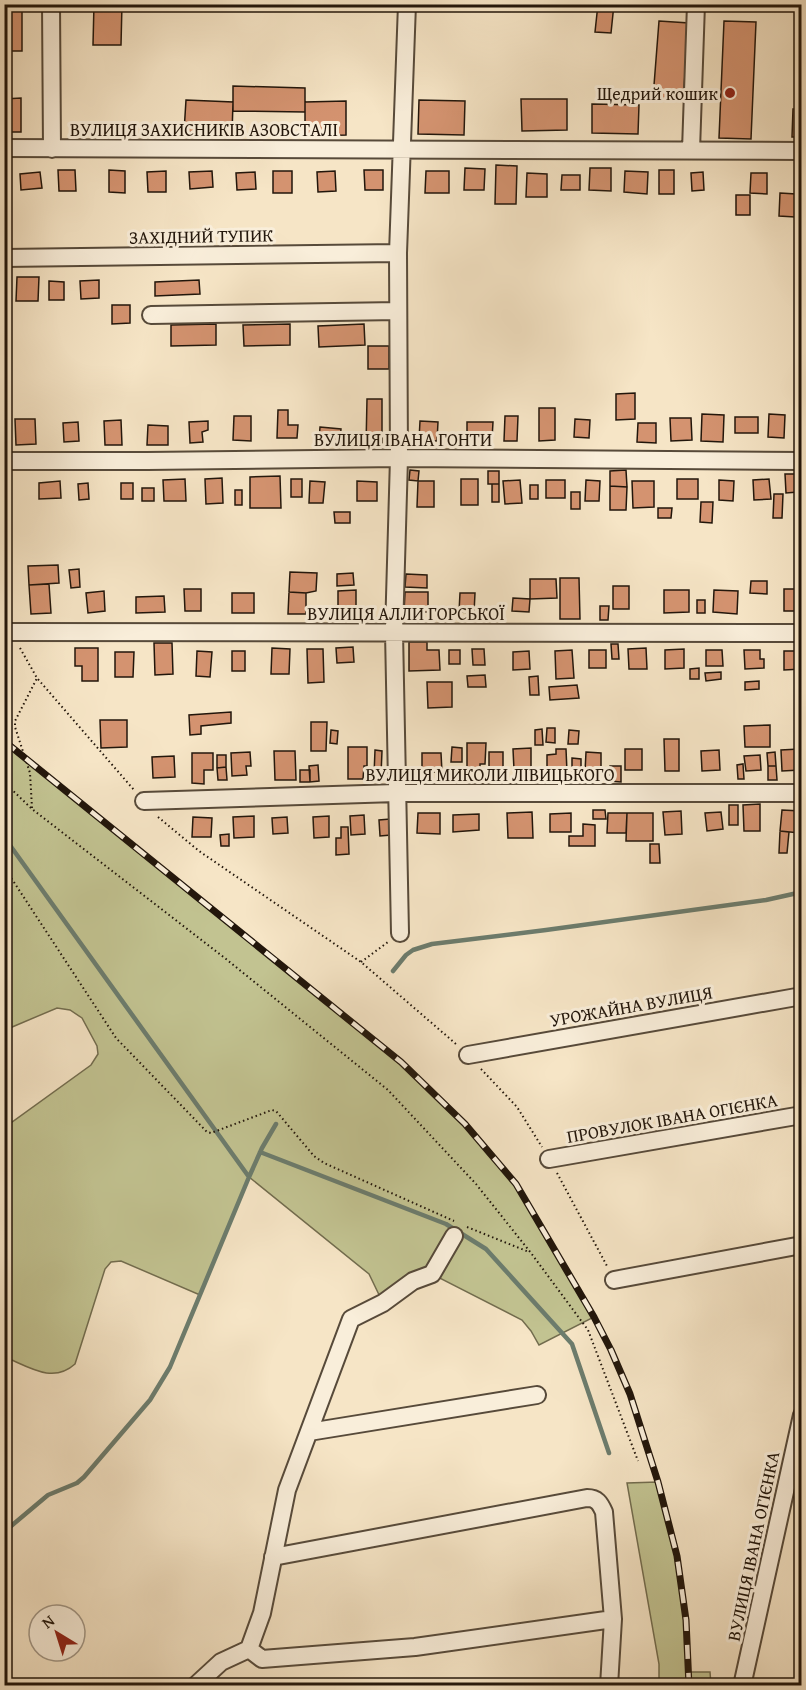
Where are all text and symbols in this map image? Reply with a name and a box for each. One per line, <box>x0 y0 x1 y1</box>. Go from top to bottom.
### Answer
place label: Щедрий кошик <box>597 80 719 107</box>
marker: Щедрий кошик <box>723 86 737 100</box>
street label: ВУЛИЦЯ ЗАХИСНИКІВ АЗОВСТАЛІ <box>70 116 338 143</box>
street label: ЗАХІДНИЙ ТУПИК <box>129 221 273 251</box>
street label: ВУЛИЦЯ ІВАНА ГОНТИ <box>314 426 492 453</box>
street label: ВУЛИЦЯ АЛЛИ ГОРСЬКОЇ <box>307 600 505 627</box>
street label: ВУЛИЦЯ МИКОЛИ ЛІВИЦЬКОГО <box>365 761 615 788</box>
street label: УРОЖАЙНА ВУЛИЦЯ <box>548 978 715 1034</box>
street label: ПРОВУЛОК ІВАНА ОГІЄНКА <box>565 1086 779 1150</box>
street label: ВУЛИЦЯ ІВАНА ОГІЄНКА <box>720 1449 786 1643</box>
north arrow <box>27 1603 87 1663</box>
text: N <box>36 1608 60 1634</box>

